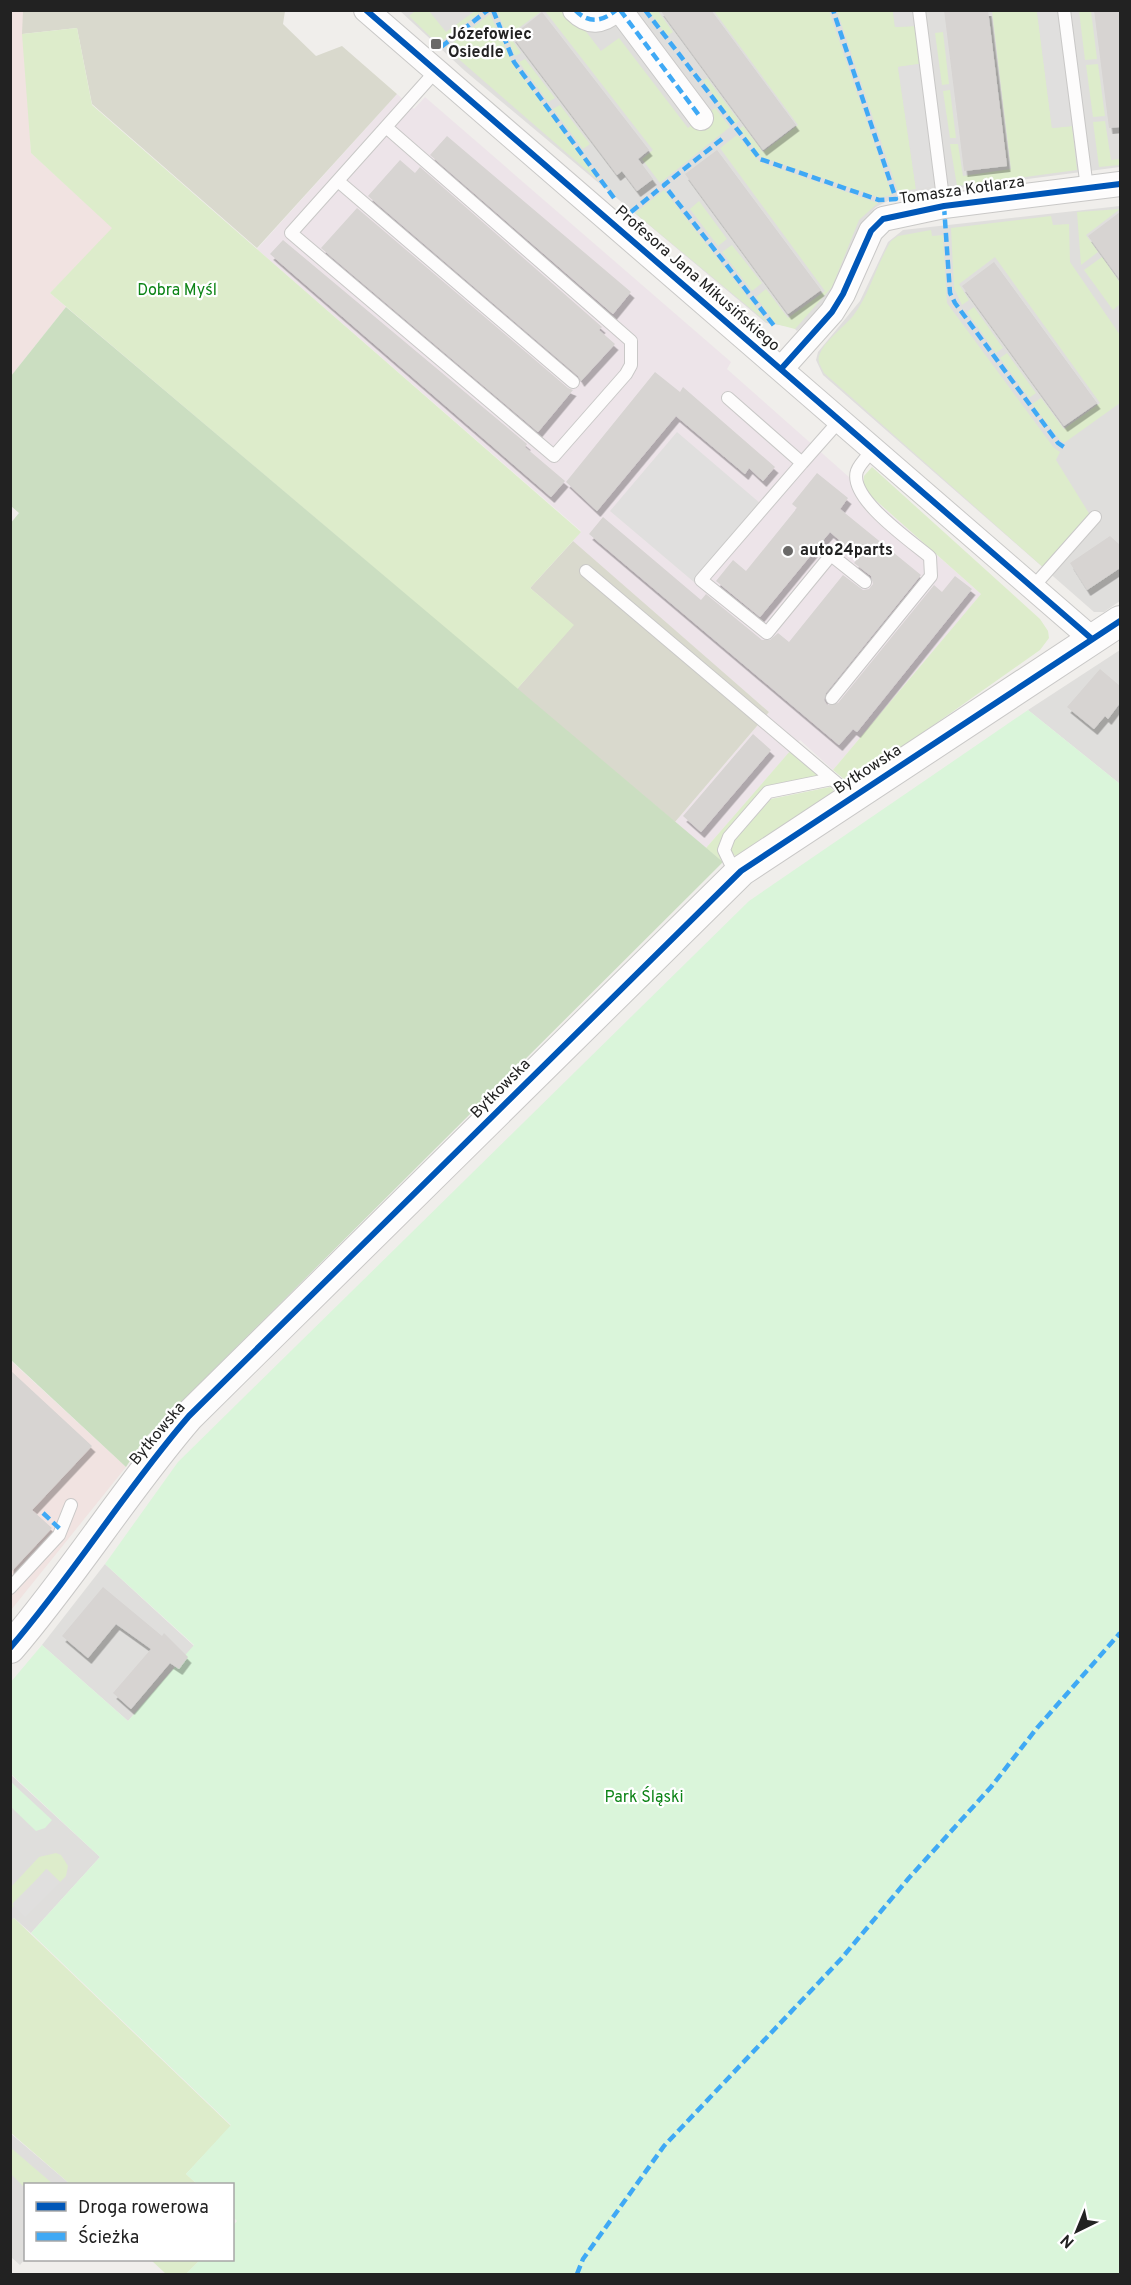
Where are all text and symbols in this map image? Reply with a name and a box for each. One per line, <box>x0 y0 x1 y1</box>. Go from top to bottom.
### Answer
place label: Józefowiec Osiedle <box>448 25 532 63</box>
marker: Józefowiec Osiedle <box>429 37 443 51</box>
street label: Tomasza Kotlarza <box>898 172 1026 210</box>
street label: Profesora Jana Mikusińskiego <box>610 202 784 356</box>
park label: Dobra Myśl <box>137 281 217 301</box>
place label: auto24parts <box>800 541 893 561</box>
marker: auto24parts <box>781 544 795 558</box>
street label: Bytkowska <box>830 741 906 799</box>
street label: Bytkowska <box>467 1055 535 1123</box>
street label: Bytkowska <box>126 1398 190 1470</box>
park label: Park Śląski <box>604 1786 684 1808</box>
legend <box>24 2183 234 2261</box>
text: Droga rowerowa <box>78 2197 209 2220</box>
north arrow <box>1047 2201 1107 2261</box>
text: Ścieżka <box>78 2225 139 2250</box>
text: N <box>1057 2229 1079 2252</box>

